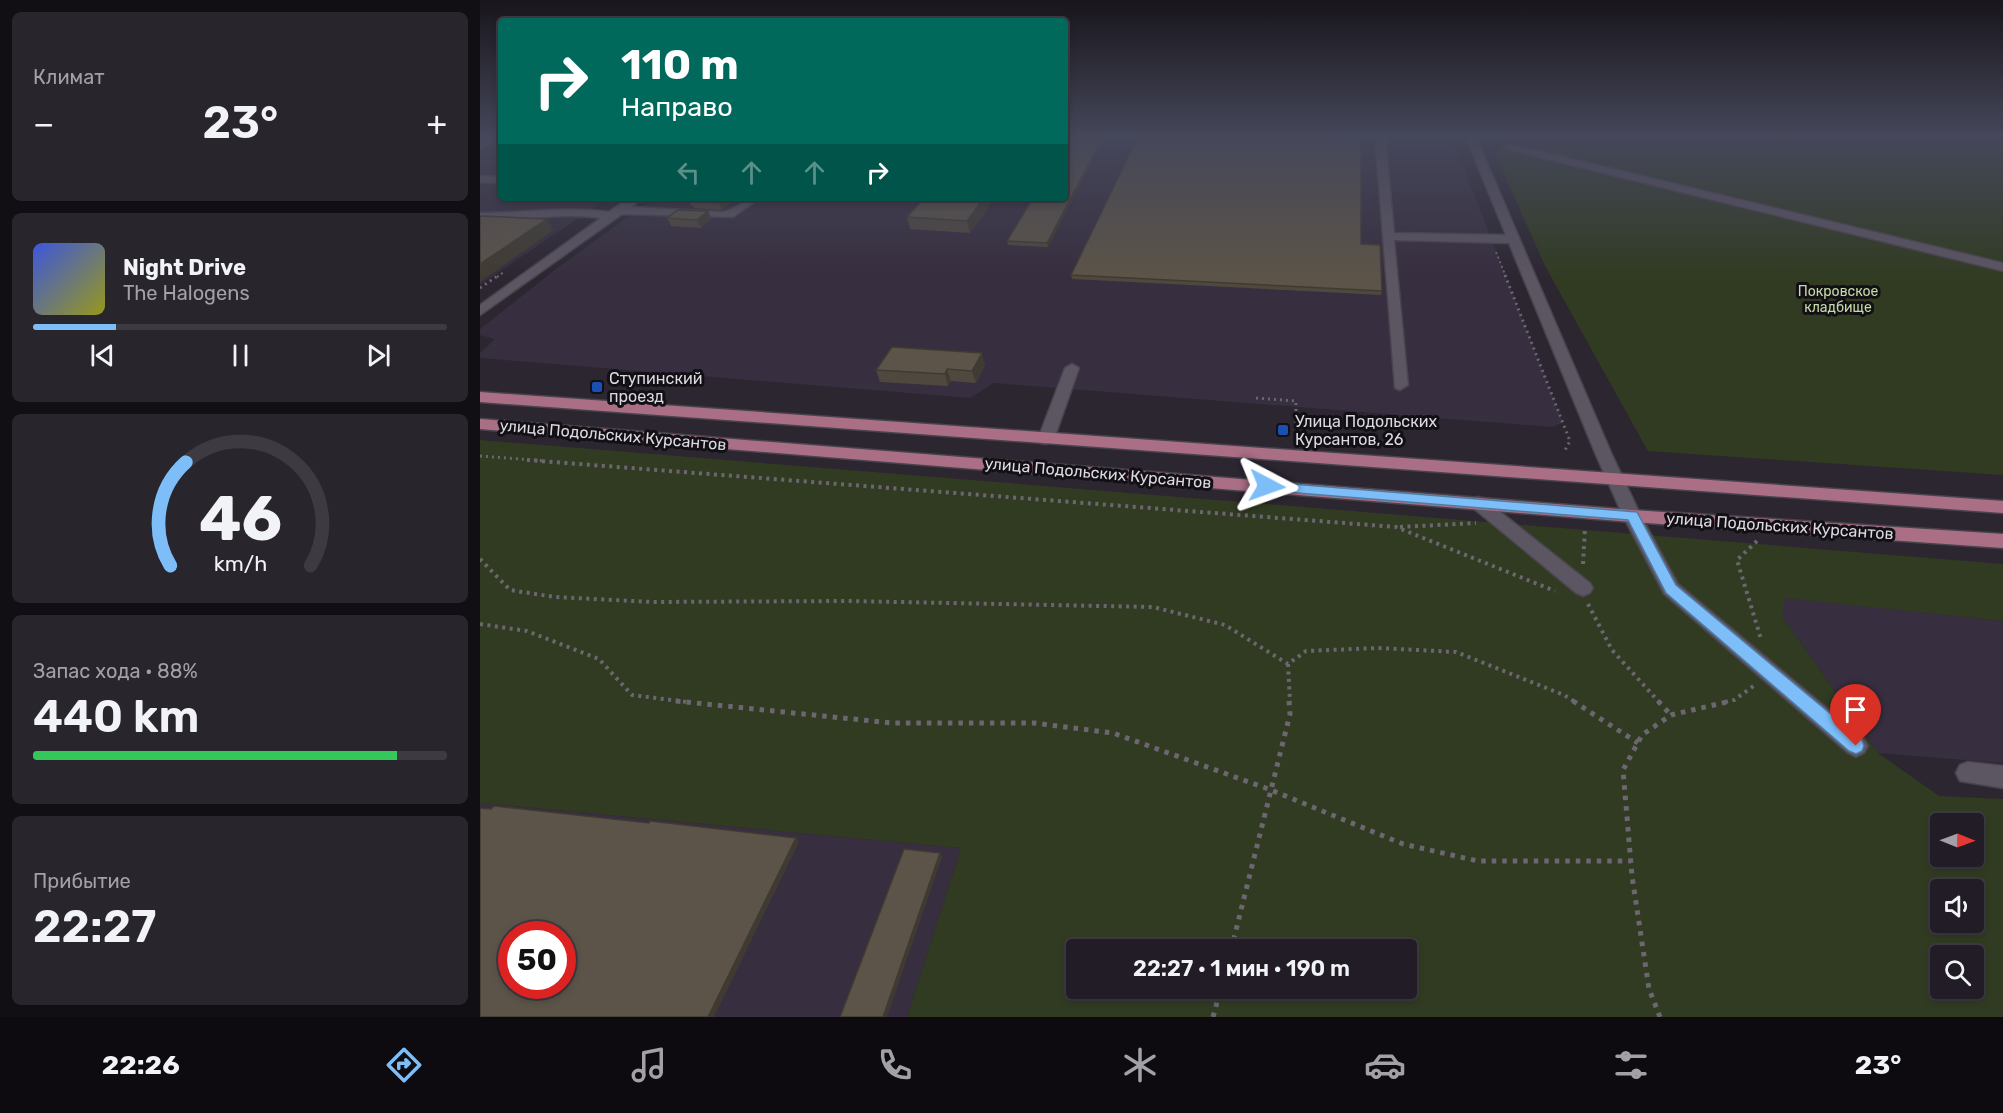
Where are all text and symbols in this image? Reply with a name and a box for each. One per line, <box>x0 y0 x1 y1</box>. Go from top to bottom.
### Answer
text: 110 m <box>621 40 739 90</box>
icon: right <box>522 42 600 120</box>
text: Климат <box>33 65 105 89</box>
text: Направо <box>621 91 733 123</box>
text: 23° <box>203 96 278 149</box>
text: − <box>33 104 54 143</box>
text: + <box>426 104 447 143</box>
icon: left <box>672 156 705 189</box>
icon: ahead <box>735 156 768 189</box>
icon: ahead <box>798 156 831 189</box>
icon: right <box>861 156 894 189</box>
text: Night Drive <box>123 254 246 281</box>
text: The Halogens <box>123 281 250 305</box>
park label: Покровское кладбище <box>1798 283 1878 316</box>
icon: previous <box>86 339 119 372</box>
icon: pause <box>224 339 257 372</box>
icon: next <box>362 339 395 372</box>
place label: Ступинский проезд <box>609 369 702 406</box>
marker: Ступинский проезд <box>590 380 604 394</box>
place label: Улица Подольских Курсантов, 26 <box>1295 412 1438 449</box>
street label: улица Подольских Курсантов <box>499 416 727 454</box>
marker: Улица Подольских Курсантов, 26 <box>1276 423 1290 437</box>
street label: улица Подольских Курсантов <box>984 454 1212 492</box>
position arrow <box>1235 454 1299 518</box>
text: 46 <box>198 482 282 556</box>
street label: улица Подольских Курсантов <box>1666 509 1894 543</box>
text: km/h <box>213 551 267 576</box>
text: Запас хода · 88% <box>33 659 198 683</box>
pin <box>1830 684 1881 746</box>
text: 440 km <box>33 690 199 743</box>
icon: arrive <box>1839 693 1872 726</box>
north arrow <box>1930 813 1984 867</box>
map controls <box>1930 813 1984 999</box>
text: Прибытие <box>33 869 131 893</box>
button: sound <box>1930 879 1984 933</box>
text: 22:27 <box>33 900 156 953</box>
speed limit sign: 50 <box>498 921 576 999</box>
button: search <box>1930 945 1984 999</box>
text: 22:27 · 1 мин · 190 m <box>1133 955 1350 982</box>
icon: directions <box>383 1044 425 1086</box>
icon: music <box>628 1044 670 1086</box>
icon: phone <box>874 1044 916 1086</box>
icon: climate <box>1119 1044 1161 1086</box>
icon: car <box>1364 1044 1406 1086</box>
icon: filters <box>1610 1044 1652 1086</box>
text: 22:26 <box>102 1049 180 1081</box>
text: 23° <box>1855 1049 1901 1081</box>

